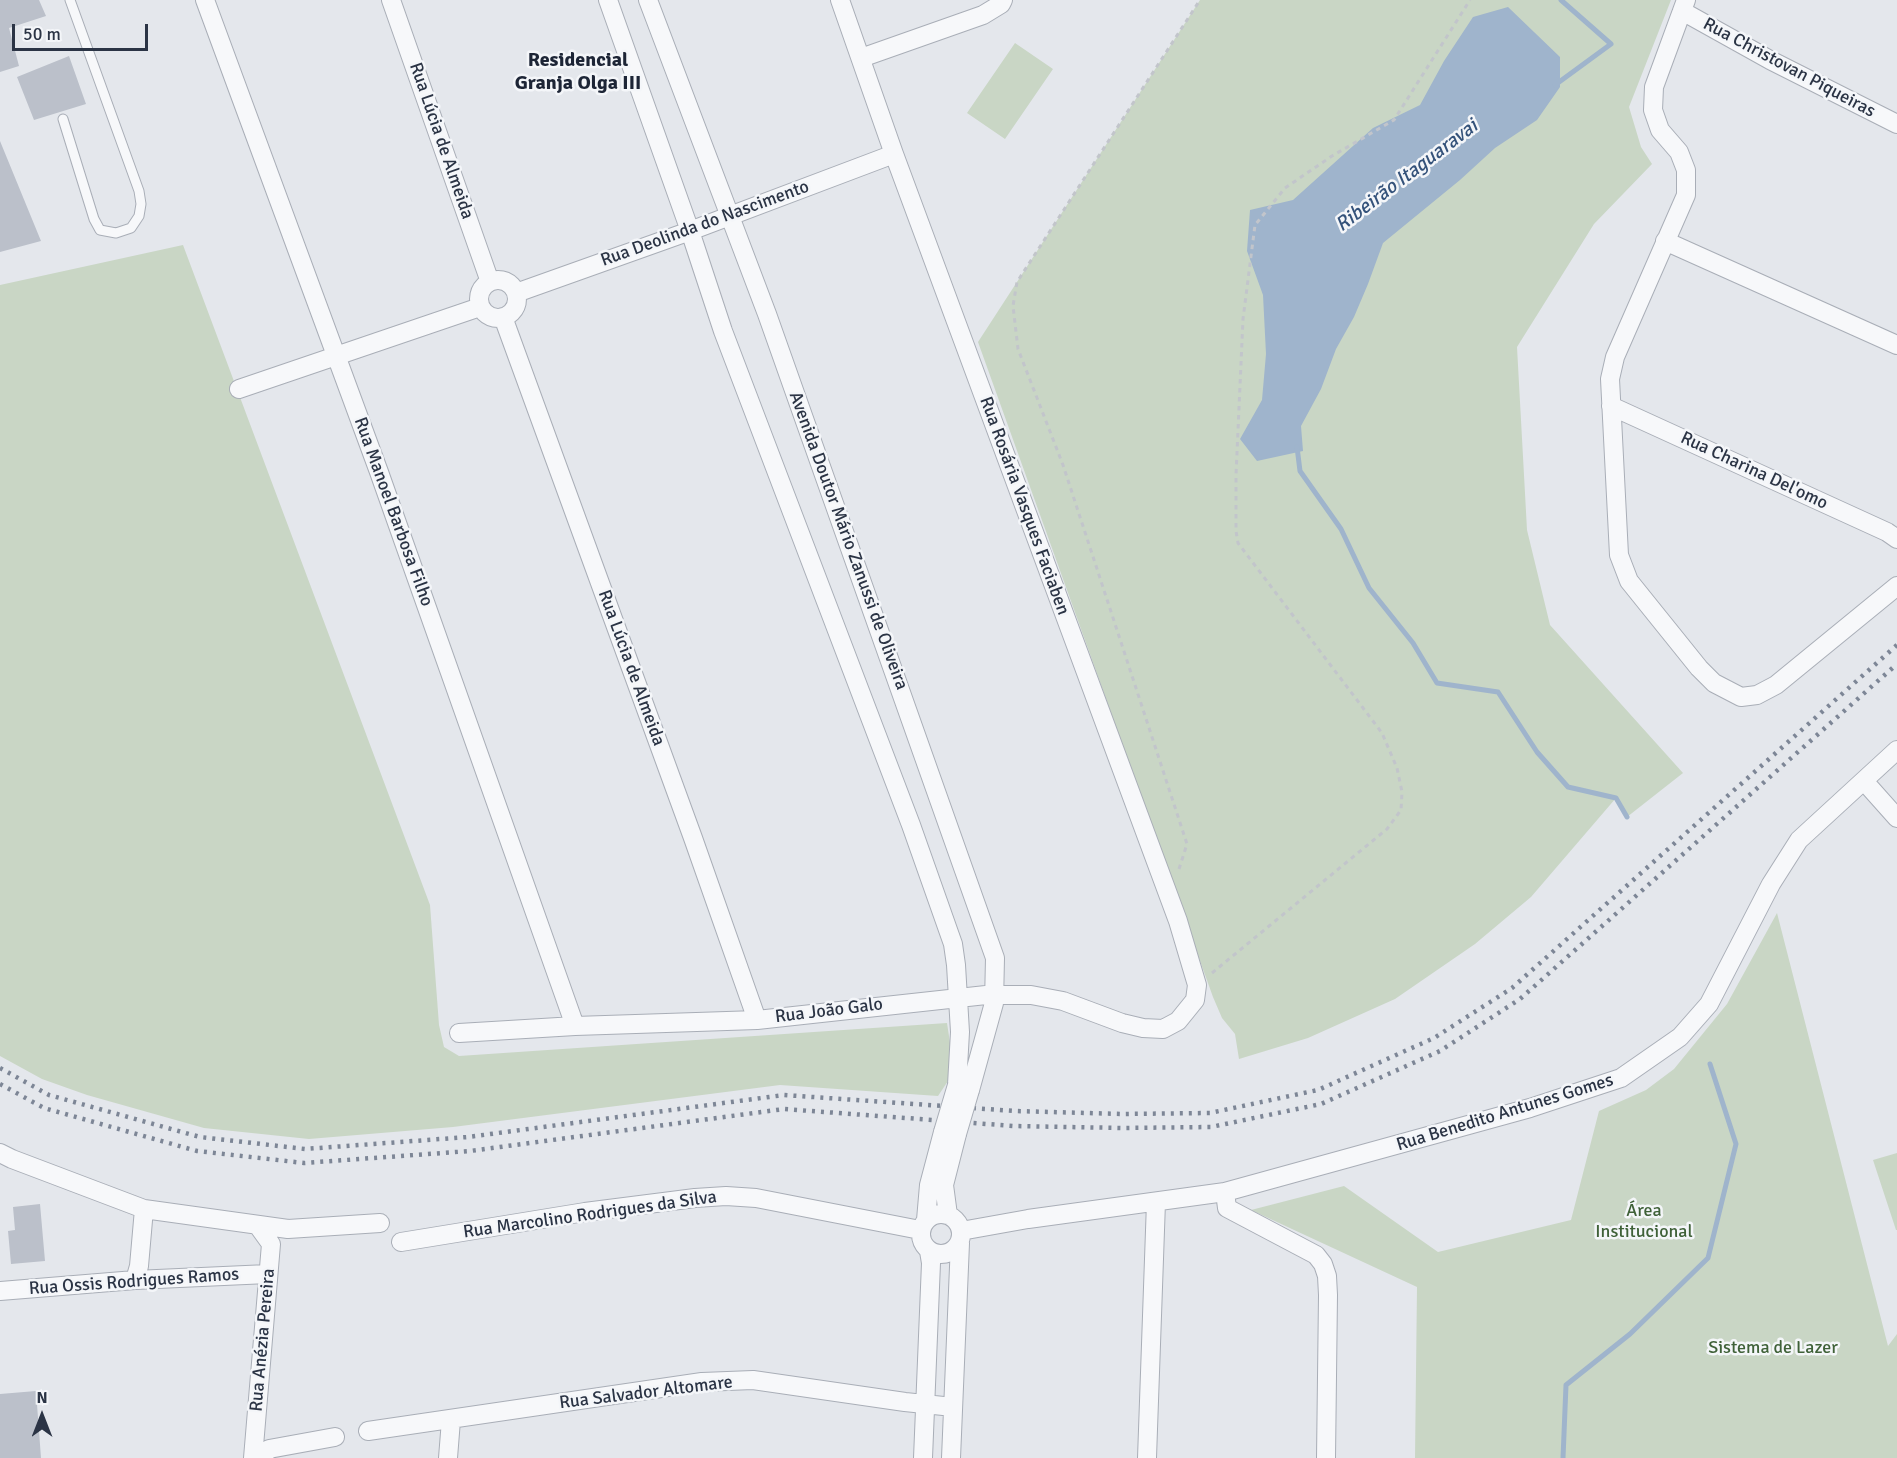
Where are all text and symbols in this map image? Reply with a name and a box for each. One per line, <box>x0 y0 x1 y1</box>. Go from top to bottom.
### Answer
scale bar <box>15 12 152 50</box>
street label: Rua Christovan Piqueiras <box>1699 13 1879 123</box>
text: 50 m <box>23 23 61 45</box>
district label: Residencial Granja Olga III <box>515 49 641 96</box>
street label: Rua Lúcia de Almeida <box>404 60 478 222</box>
water label: Ribeirão Itaguaravai <box>1331 115 1483 237</box>
street label: Rua Deolinda do Nascimento <box>598 176 812 272</box>
street label: Avenida Doutor Mário Zanussi de Oliveira <box>784 389 912 693</box>
street label: Rua Rosária Vasques Faciaben <box>974 394 1074 618</box>
street label: Rua Manoel Barbosa Filho <box>349 415 437 609</box>
street label: Rua Charina Del'omo <box>1677 427 1831 515</box>
street label: Rua Lúcia de Almeida <box>593 587 669 749</box>
street label: Rua João Galo <box>774 994 884 1028</box>
street label: Rua Benedito Antunes Gomes <box>1394 1070 1616 1156</box>
street label: Rua Marcolino Rodrigues da Silva <box>462 1187 718 1243</box>
park label: Área Institucional <box>1595 1200 1693 1242</box>
street label: Rua Ossis Rodrigues Ramos <box>28 1264 240 1300</box>
street label: Rua Anézia Pereira <box>246 1267 280 1413</box>
park label: Sistema de Lazer <box>1708 1337 1838 1359</box>
street label: Rua Salvador Altomare <box>558 1372 734 1414</box>
north arrow <box>12 1386 72 1446</box>
text: N <box>36 1388 48 1408</box>

